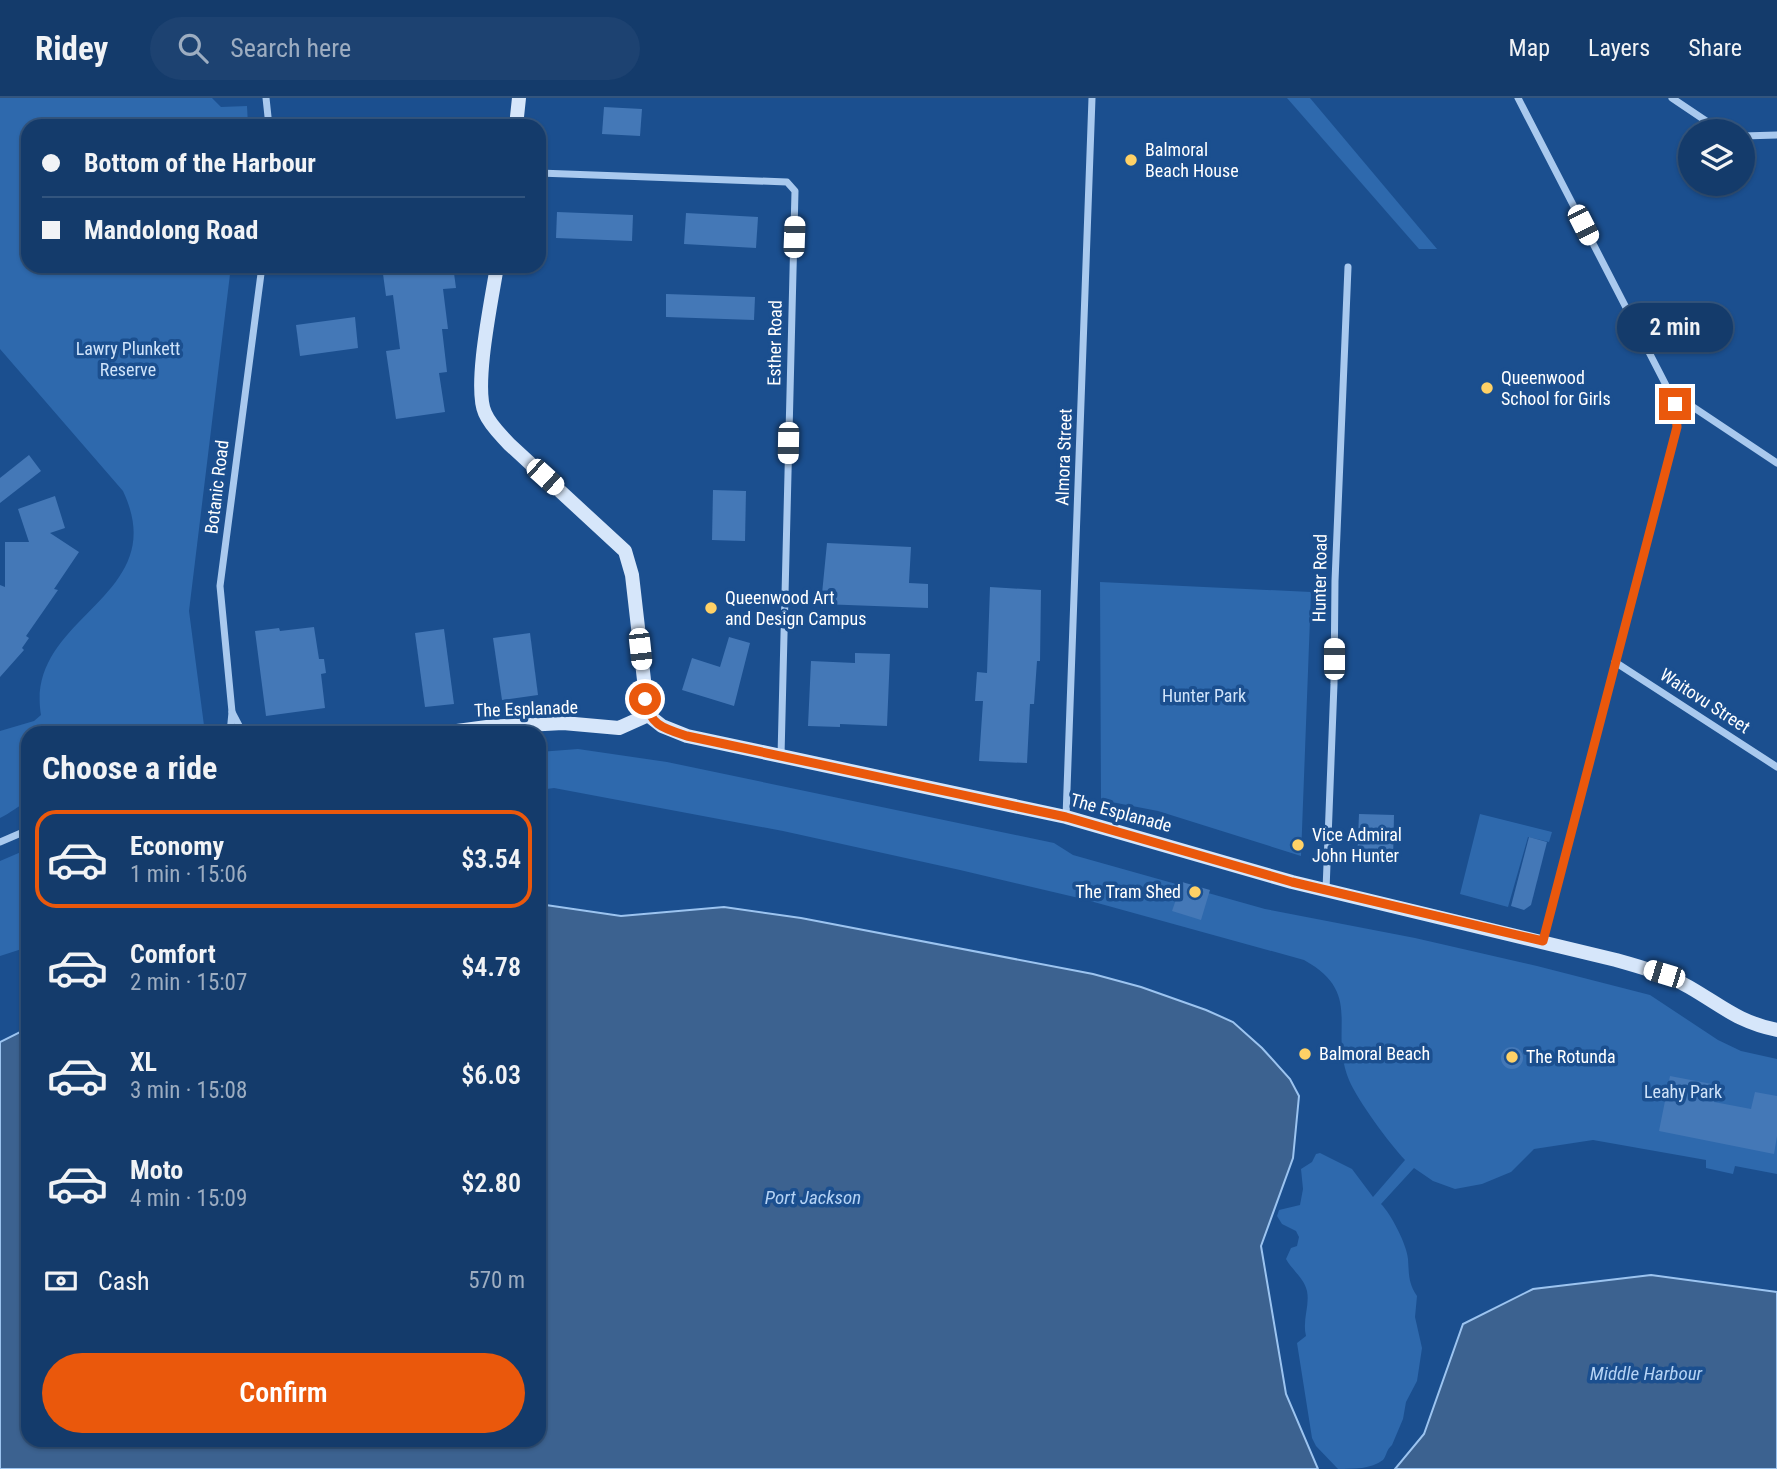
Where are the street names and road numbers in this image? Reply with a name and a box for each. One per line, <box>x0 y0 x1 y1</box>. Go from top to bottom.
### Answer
street label: Esther Road <box>763 300 786 386</box>
street label: Almora Street <box>1051 408 1076 506</box>
street label: Botanic Road <box>200 439 233 535</box>
street label: Hunter Road <box>1308 534 1331 622</box>
street label: Waitovu Street <box>1656 664 1754 737</box>
street label: The Esplanade <box>474 696 578 721</box>
street label: The Esplanade <box>1068 789 1174 836</box>

